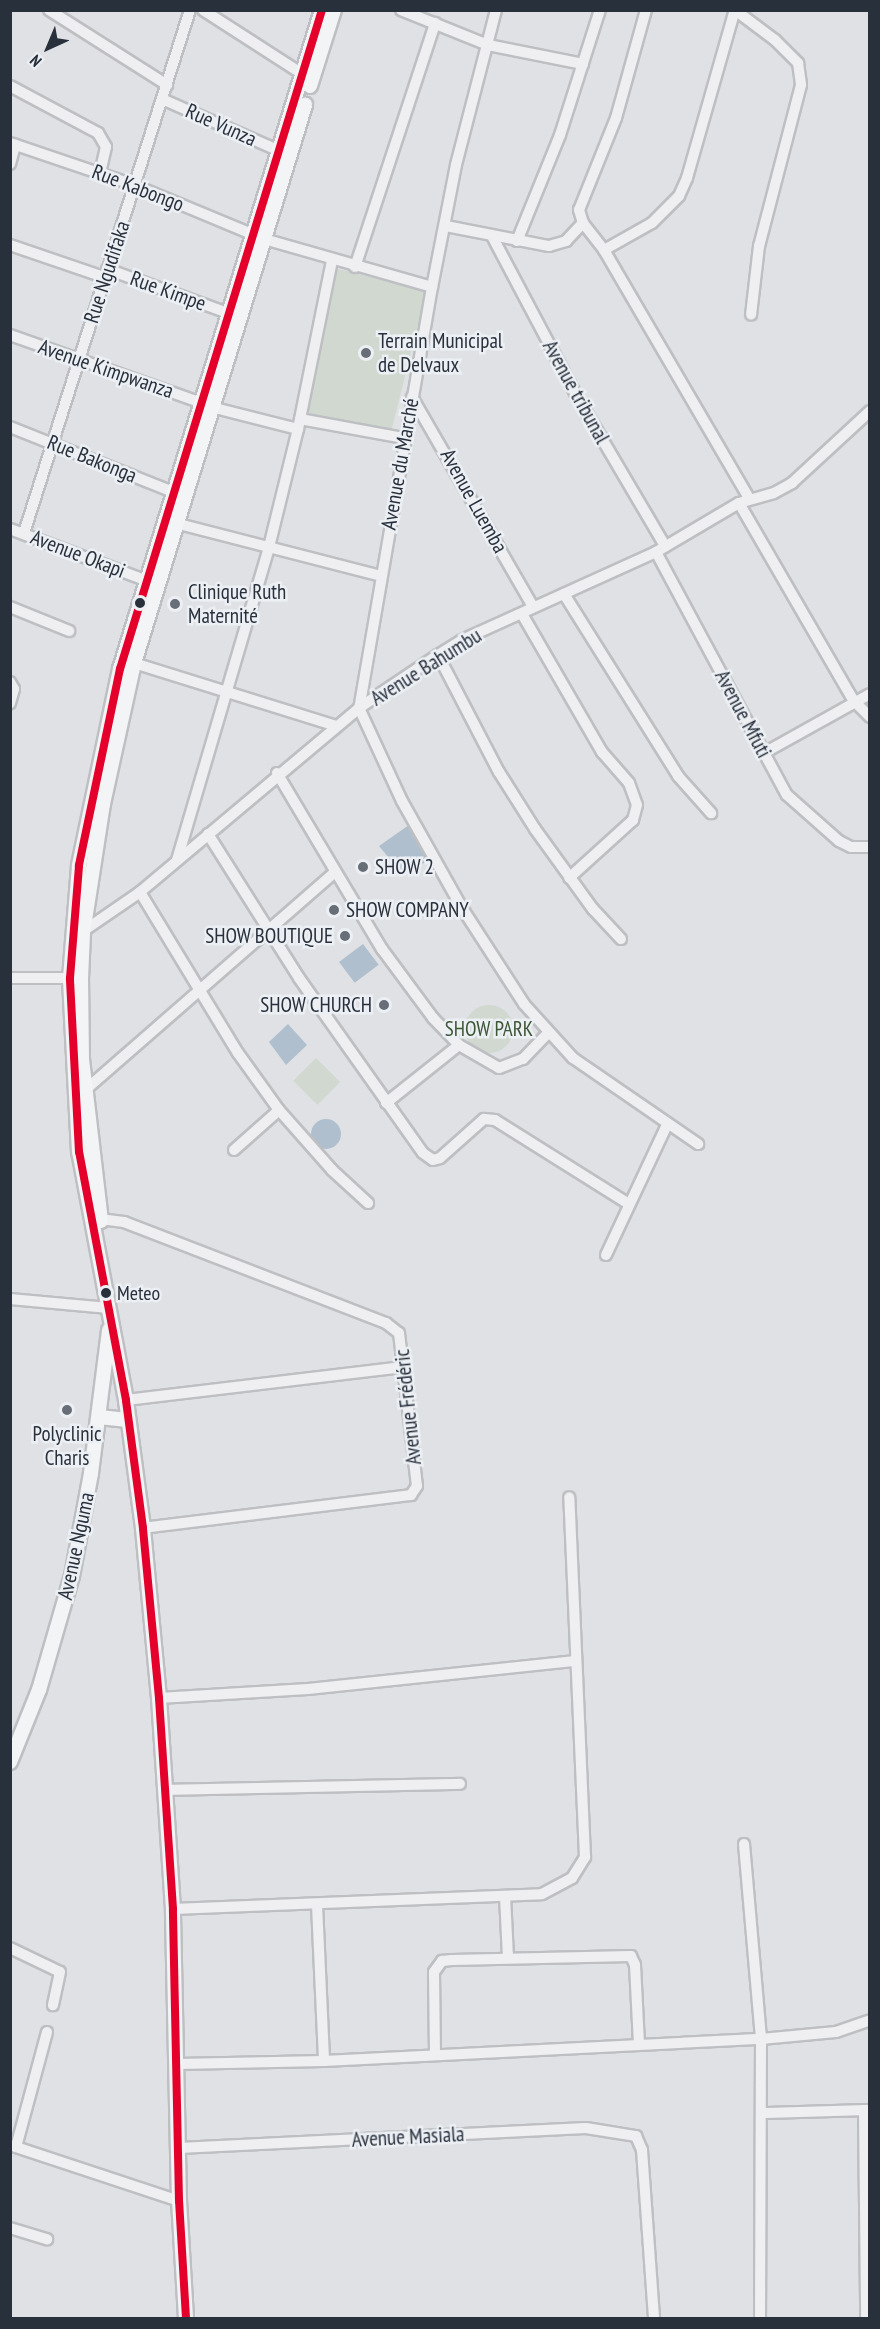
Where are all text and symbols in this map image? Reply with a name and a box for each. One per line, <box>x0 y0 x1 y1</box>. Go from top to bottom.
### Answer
north arrow <box>18 18 78 78</box>
text: N <box>25 51 46 71</box>
street label: Rue Vunza <box>181 98 261 152</box>
street label: Rue Kabongo <box>89 159 187 217</box>
street label: Rue Ngudifaka <box>79 218 135 326</box>
street label: Rue Kimpe <box>127 266 209 316</box>
place label: Terrain Municipal de Delvaux <box>378 328 503 378</box>
street label: Avenue Kimpwanza <box>35 334 177 404</box>
street label: Avenue tribunal <box>537 336 615 448</box>
marker: Terrain Municipal de Delvaux <box>359 346 373 360</box>
street label: Avenue du Marché <box>376 396 424 532</box>
street label: Rue Bakonga <box>44 430 140 488</box>
street label: Avenue Luemba <box>435 445 513 557</box>
street label: Avenue Okapi <box>27 524 129 584</box>
place label: Clinique Ruth Maternité <box>188 579 286 629</box>
marker: Clinique Ruth Maternité <box>166 595 184 613</box>
unlabelled marker <box>134 597 146 609</box>
street label: Avenue Bahumbu <box>366 623 486 711</box>
street label: Avenue Mfuti <box>709 666 777 762</box>
place label: SHOW 2 <box>375 854 434 880</box>
marker: SHOW 2 <box>356 860 370 874</box>
place label: SHOW COMPANY <box>346 897 469 923</box>
marker: SHOW COMPANY <box>327 903 341 917</box>
place label: SHOW BOUTIQUE <box>205 923 333 949</box>
marker: SHOW BOUTIQUE <box>338 929 352 943</box>
place label: SHOW CHURCH <box>260 992 372 1018</box>
marker: SHOW CHURCH <box>377 998 391 1012</box>
park label: SHOW PARK <box>445 1016 533 1042</box>
place label: Meteo <box>117 1281 160 1305</box>
marker: Meteo <box>100 1287 112 1299</box>
street label: Avenue Frédéric <box>389 1348 427 1466</box>
marker: Polyclinic Charis <box>58 1401 76 1419</box>
place label: Polyclinic Charis <box>33 1421 101 1471</box>
street label: Avenue Nguma <box>52 1490 100 1602</box>
street label: Avenue Masiala <box>351 2121 465 2153</box>

